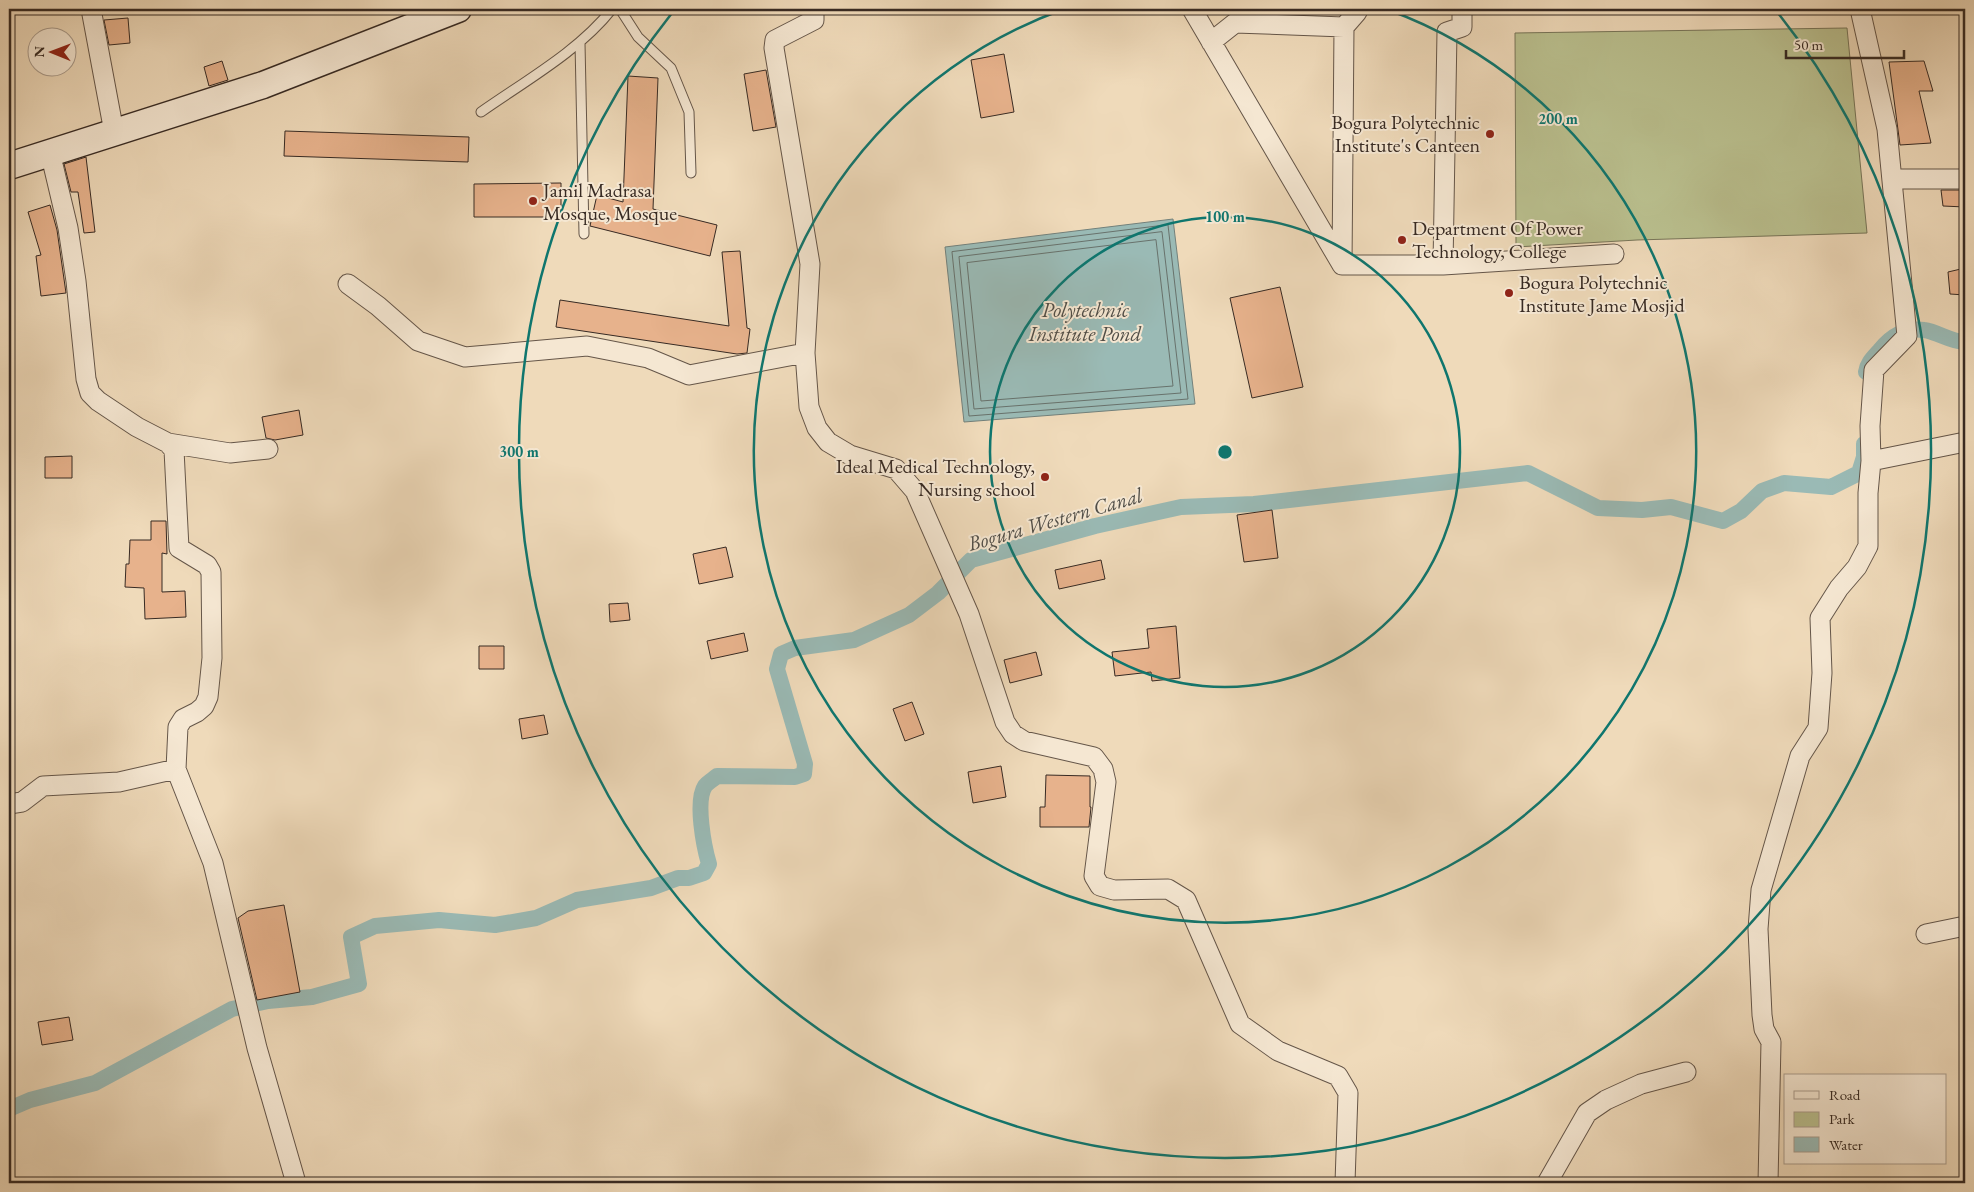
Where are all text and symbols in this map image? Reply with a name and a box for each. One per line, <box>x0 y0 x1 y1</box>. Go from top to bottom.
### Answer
north arrow <box>28 28 78 78</box>
scale bar <box>1786 28 1904 60</box>
text: 50 m <box>1794 35 1823 54</box>
text: N <box>30 45 48 58</box>
place label: Bogura Polytechnic Institute's Canteen <box>1331 109 1480 158</box>
text: 200 m <box>1538 109 1578 128</box>
marker: Bogura Polytechnic Institute's Canteen <box>1484 128 1496 140</box>
place label: Jamil Madrasa Mosque, Mosque <box>541 177 677 226</box>
marker: Jamil Madrasa Mosque, Mosque <box>527 195 539 207</box>
text: 100 m <box>1205 207 1245 226</box>
place label: Department Of Power Technology, College <box>1412 215 1583 264</box>
marker: Department Of Power Technology, College <box>1396 234 1408 246</box>
place label: Bogura Polytechnic Institute Jame Mosjid <box>1519 269 1685 318</box>
marker: Bogura Polytechnic Institute Jame Mosjid <box>1503 287 1515 299</box>
water label: Polytechnic Institute Pond <box>1028 296 1142 347</box>
text: 300 m <box>499 442 539 461</box>
centre of rings <box>1216 443 1234 461</box>
place label: Ideal Medical Technology, Nursing school <box>836 453 1035 502</box>
marker: Ideal Medical Technology, Nursing school <box>1039 471 1051 483</box>
water label: Bogura Western Canal <box>964 481 1146 557</box>
legend <box>1784 1074 1946 1164</box>
text: Road <box>1829 1085 1861 1104</box>
text: Park <box>1829 1109 1856 1128</box>
text: Water <box>1829 1135 1863 1154</box>

